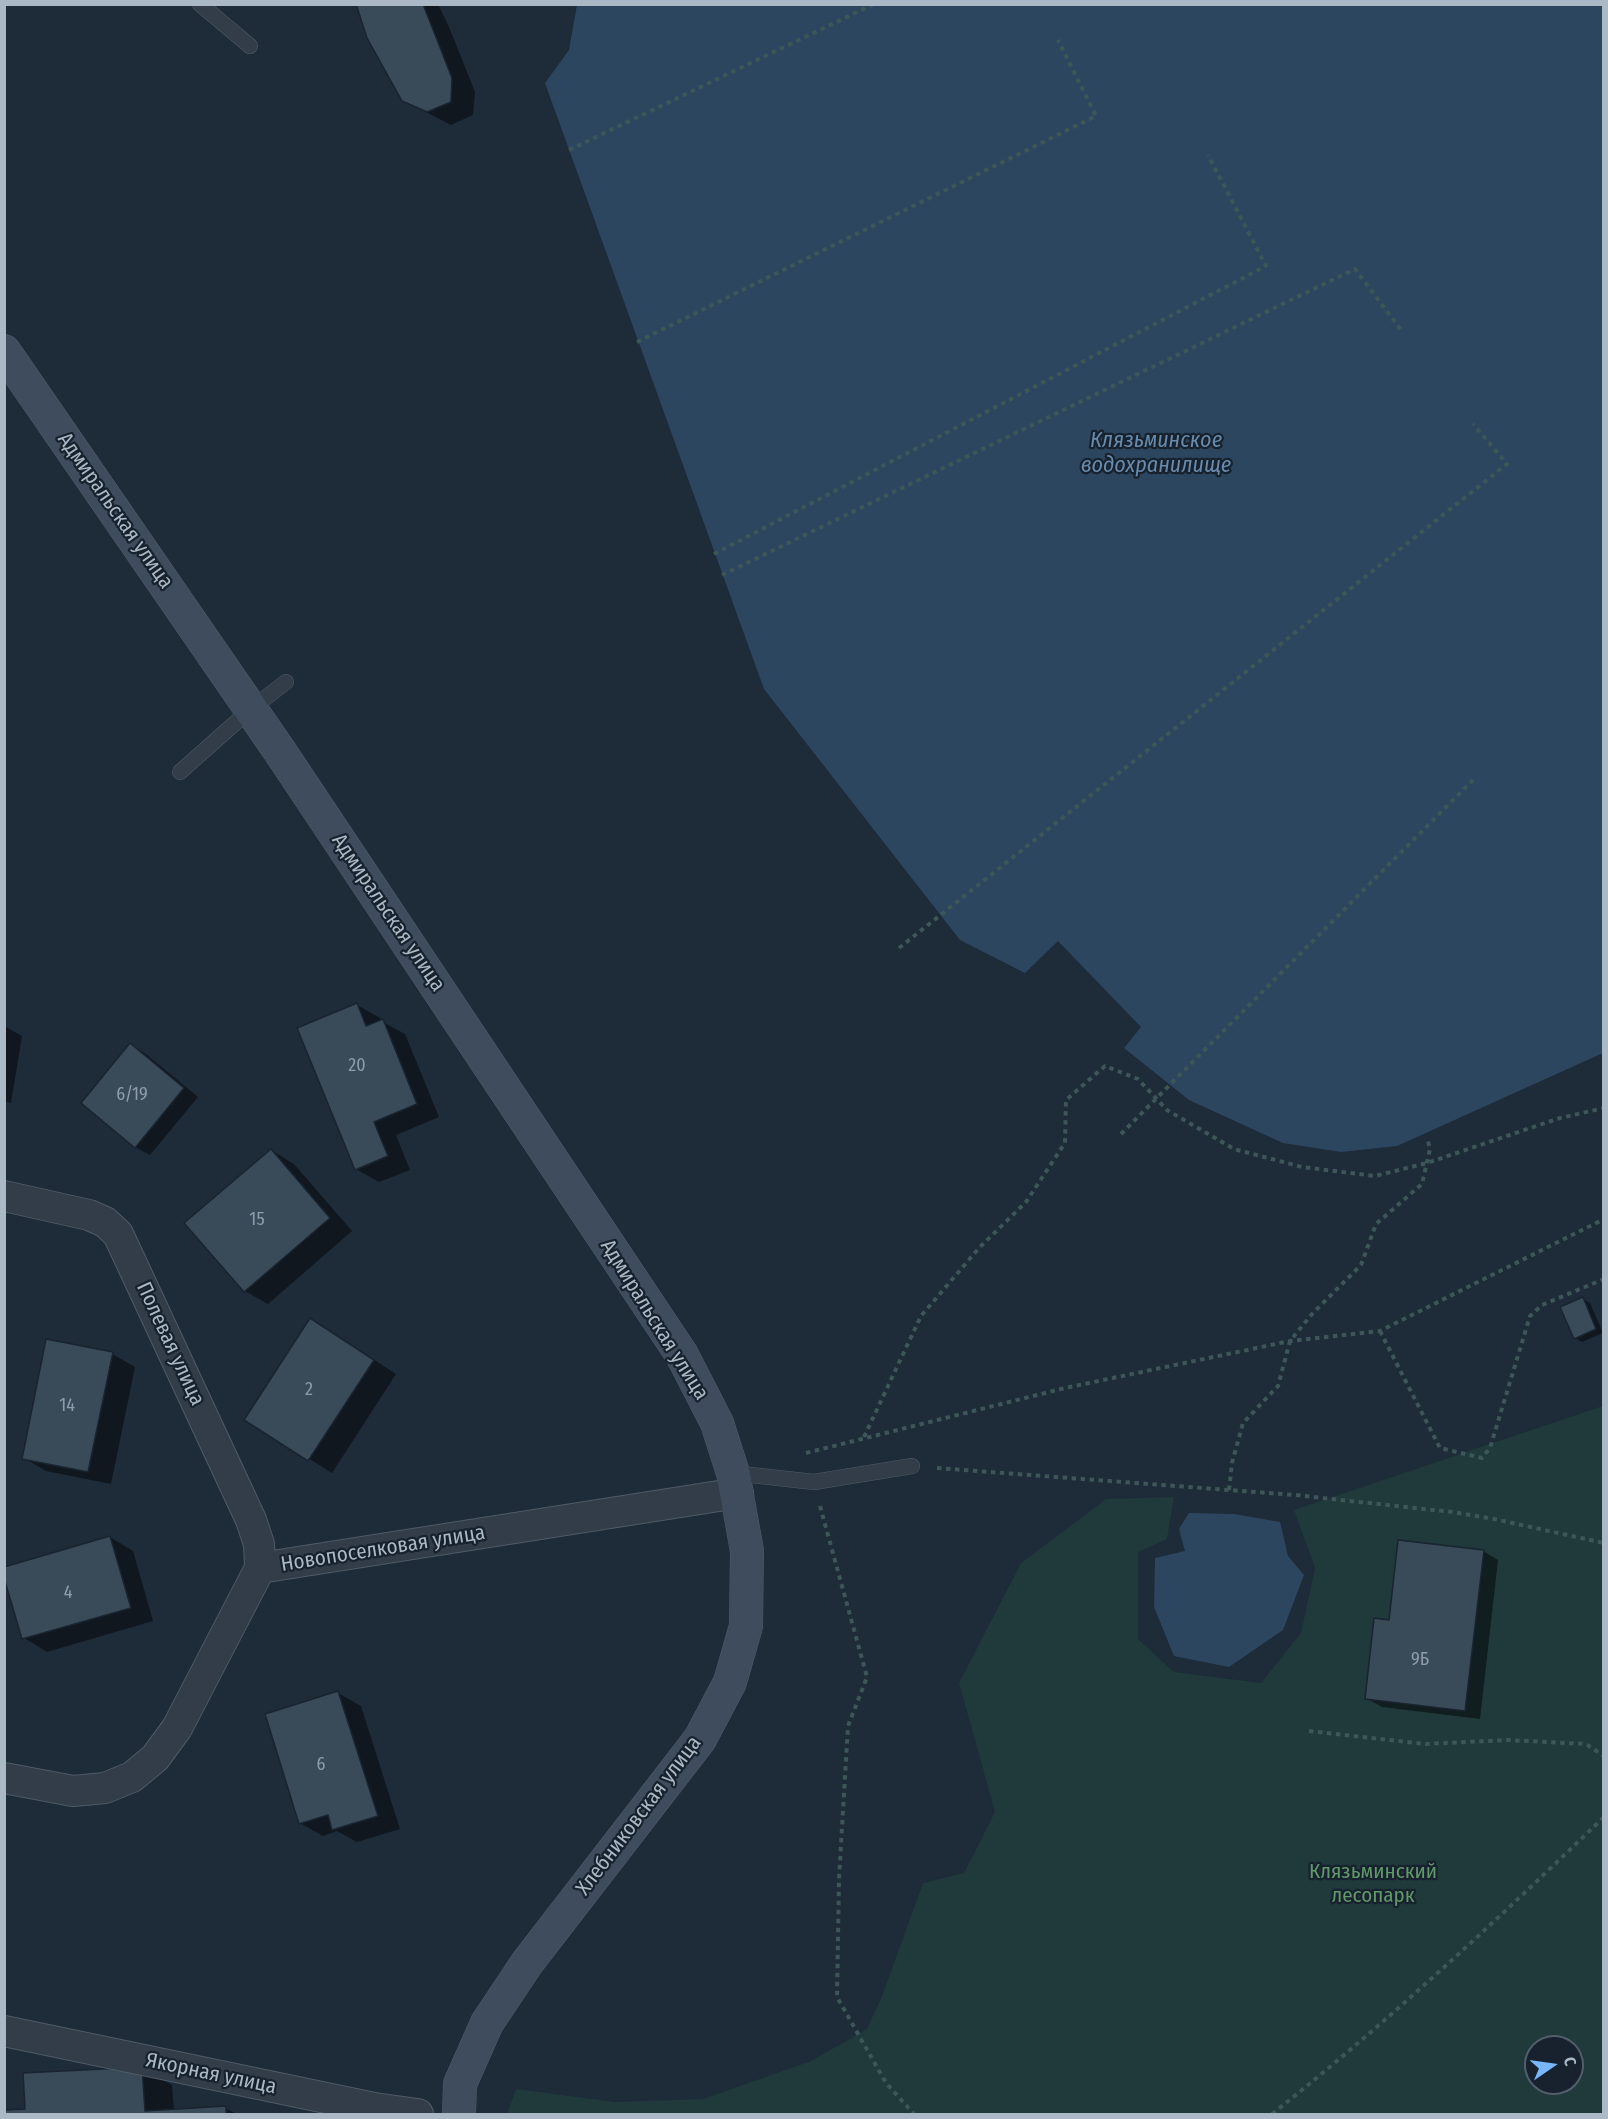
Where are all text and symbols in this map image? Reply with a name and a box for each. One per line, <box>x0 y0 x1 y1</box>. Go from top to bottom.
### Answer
street label: Адмиральская улица <box>52 428 178 594</box>
water label: Клязьминское водохранилище <box>1081 428 1231 480</box>
street label: Адмиральская улица <box>326 830 450 996</box>
house number: 20 <box>348 1055 366 1077</box>
house number: 6/19 <box>116 1084 148 1106</box>
house number: 15 <box>249 1209 265 1231</box>
street label: Адмиральская улица <box>594 1235 714 1405</box>
street label: Полевая улица <box>130 1278 210 1410</box>
house number: 2 <box>305 1379 313 1401</box>
house number: 14 <box>59 1395 75 1417</box>
street label: Новопоселковая улица <box>279 1520 487 1578</box>
house number: 4 <box>64 1582 72 1604</box>
house number: 9Б <box>1411 1649 1429 1671</box>
street label: Хлебниковская улица <box>571 1731 707 1901</box>
house number: 6 <box>317 1754 325 1776</box>
park label: Клязьминский лесопарк <box>1309 1859 1437 1909</box>
north arrow <box>1524 2035 1584 2095</box>
street label: Якорная улица <box>143 2048 279 2100</box>
text: С <box>1560 2055 1580 2068</box>

